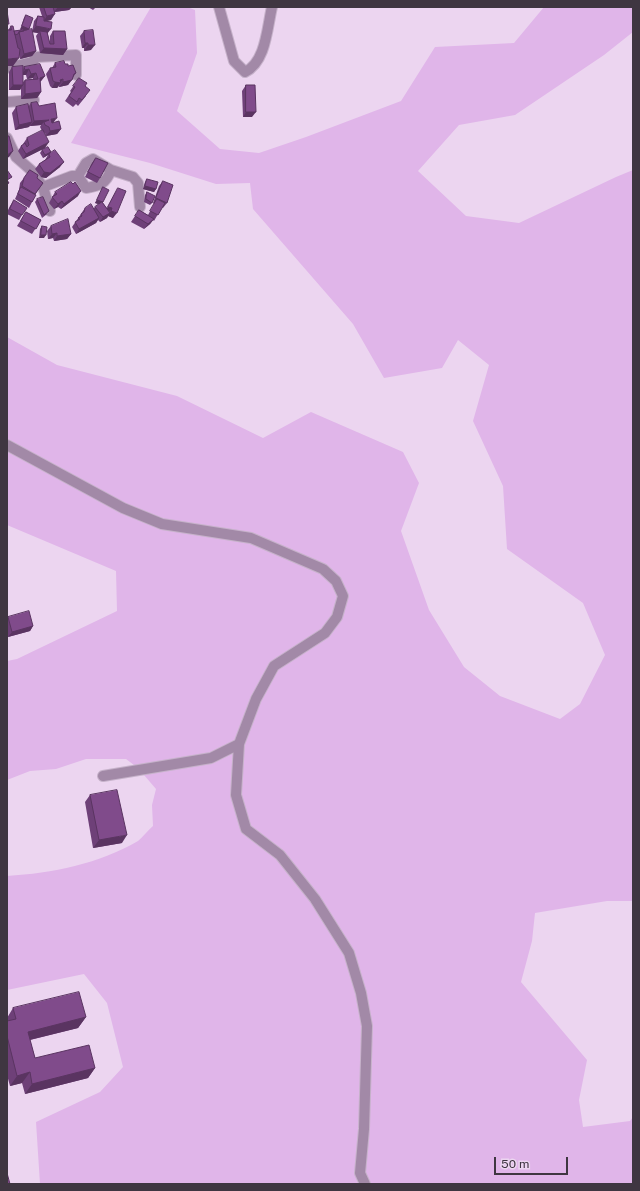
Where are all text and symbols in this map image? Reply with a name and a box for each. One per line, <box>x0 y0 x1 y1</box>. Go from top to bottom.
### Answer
scale bar <box>496 1149 570 1175</box>
text: 50 m <box>501 1157 529 1171</box>

